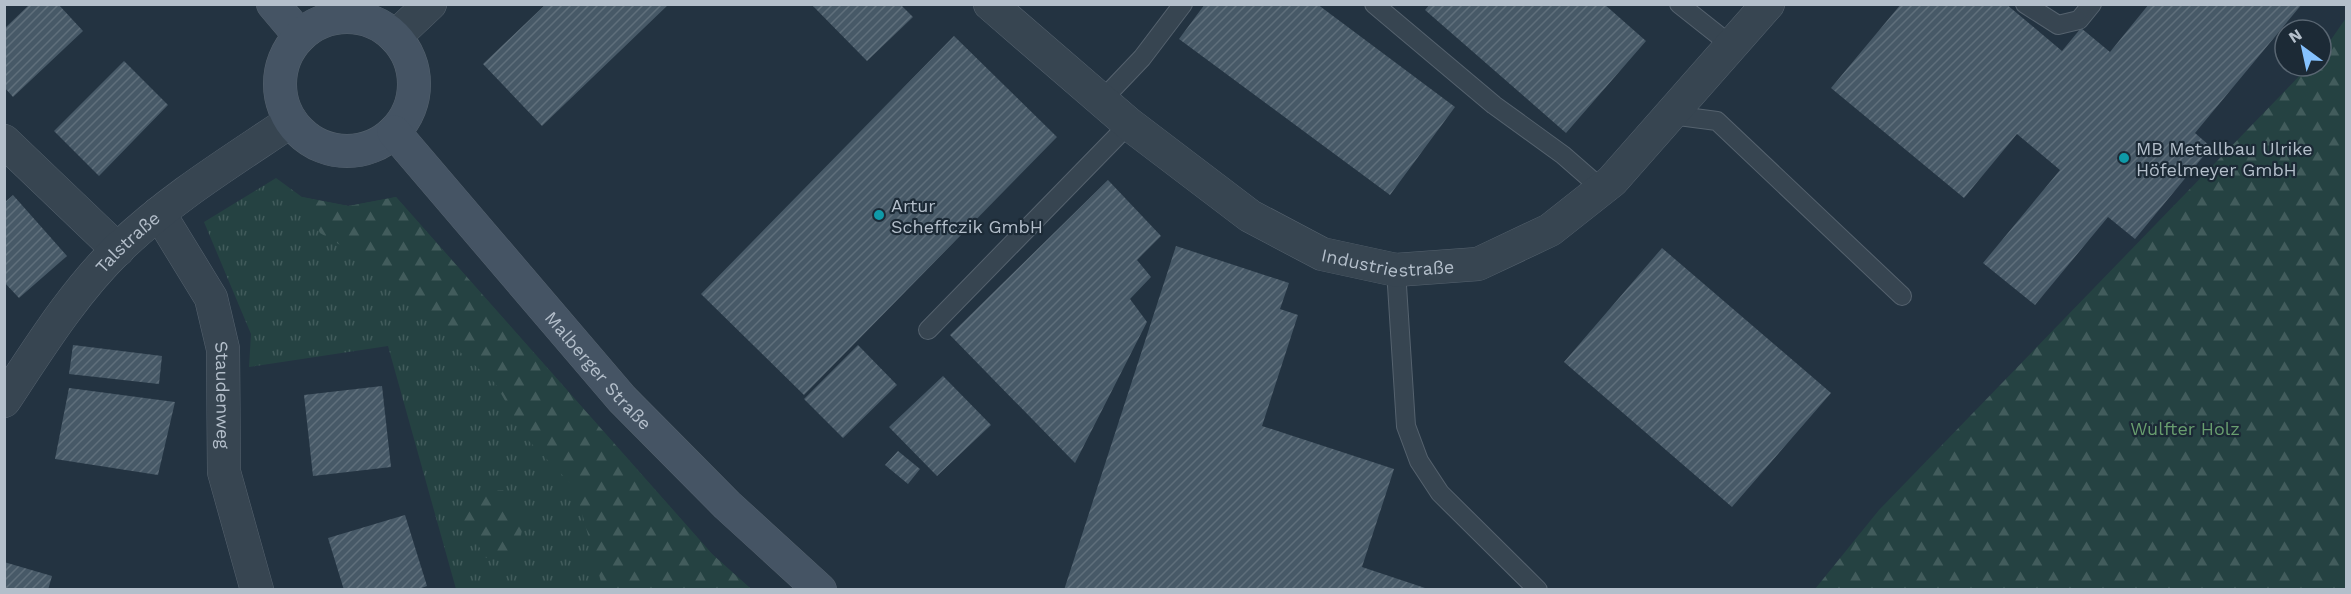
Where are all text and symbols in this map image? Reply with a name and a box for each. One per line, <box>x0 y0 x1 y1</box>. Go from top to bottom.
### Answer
north arrow <box>2273 18 2333 78</box>
text: N <box>2285 25 2305 47</box>
place label: MB Metallbau Ulrike Höfelmeyer GmbH <box>2136 138 2313 180</box>
marker: MB Metallbau Ulrike Höfelmeyer GmbH <box>2117 151 2131 165</box>
place label: Artur Scheffczik GmbH <box>891 195 1043 237</box>
street label: Talstraße <box>90 207 164 277</box>
marker: Artur Scheffczik GmbH <box>872 208 886 222</box>
street label: Industriestraße <box>1320 244 1455 281</box>
street label: Malberger Straße <box>541 307 656 433</box>
street label: Staudenweg <box>211 339 234 449</box>
park label: Wulfter Holz <box>2130 418 2240 439</box>

